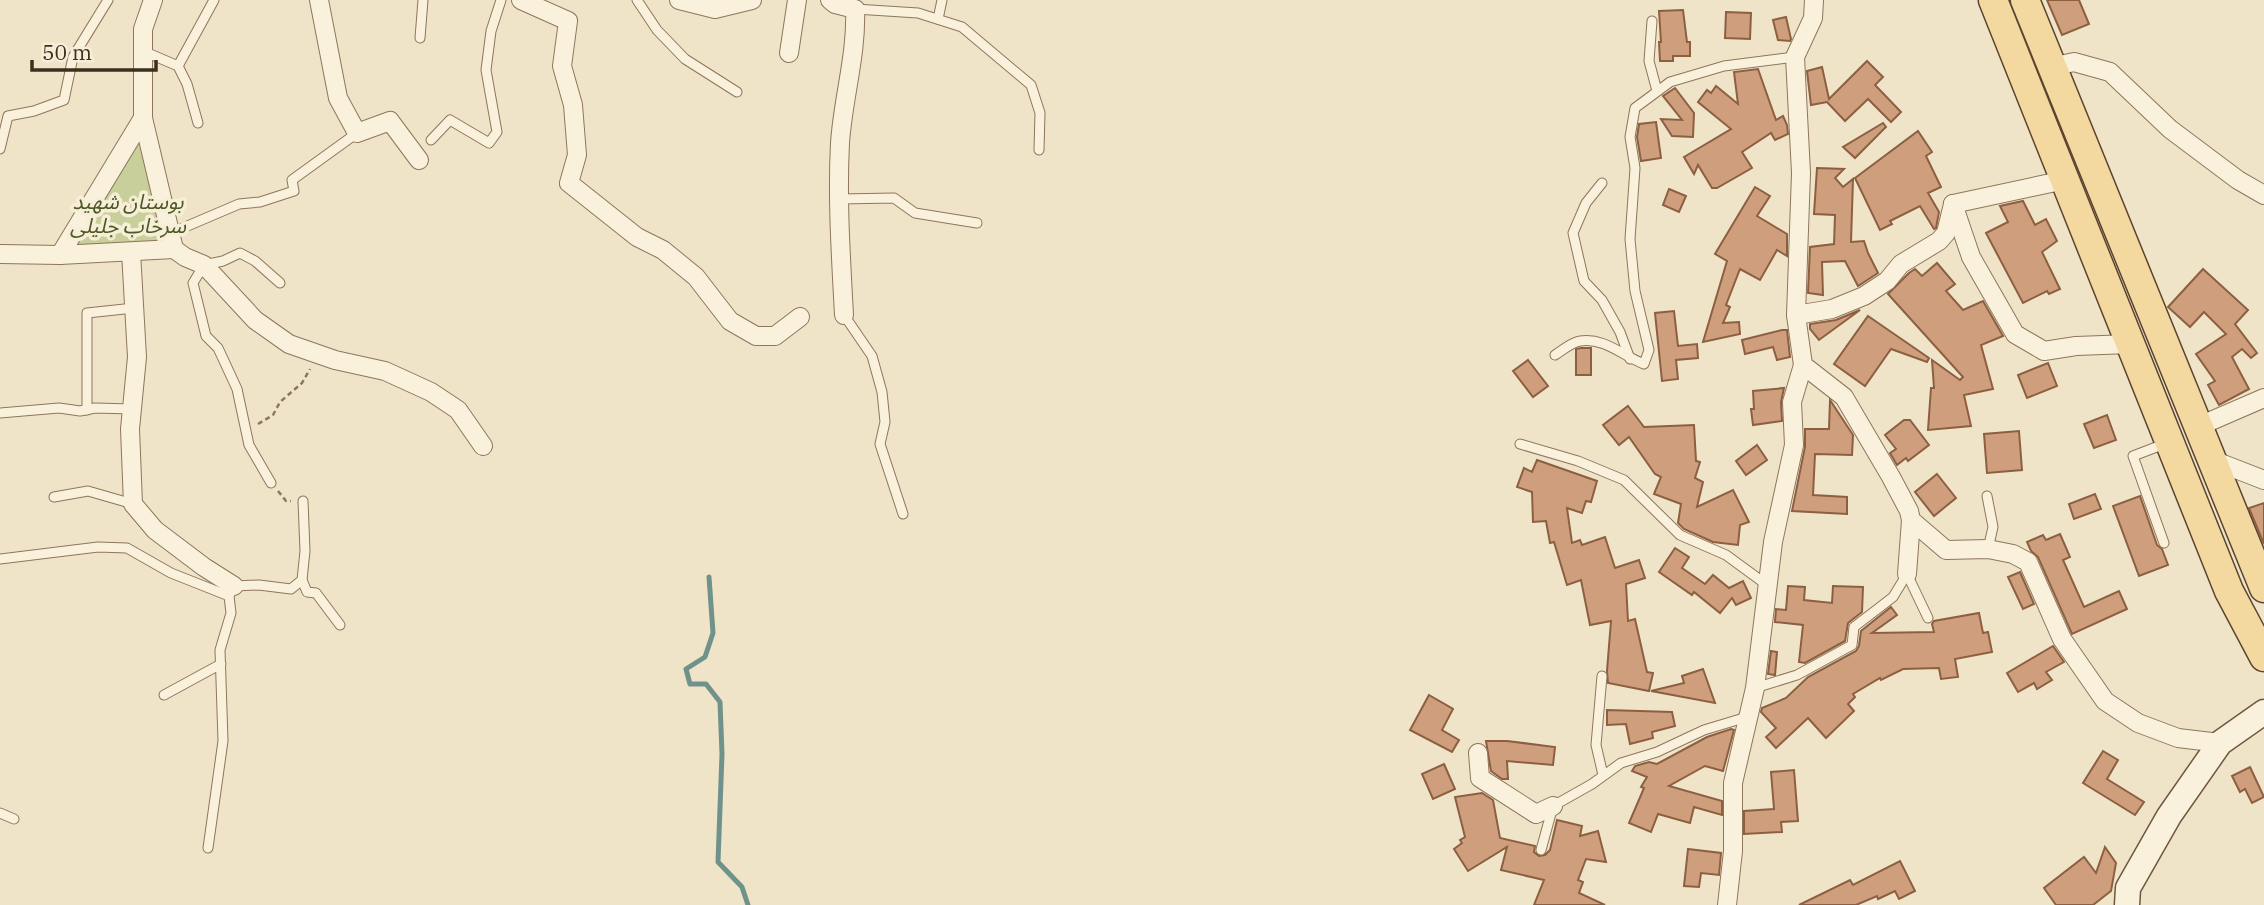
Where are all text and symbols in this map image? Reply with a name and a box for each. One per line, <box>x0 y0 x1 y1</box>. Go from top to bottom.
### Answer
scale bar <box>32 28 156 72</box>
text: 50 m <box>42 38 92 66</box>
park label: بوستان شهید سرخاب جلیلی <box>70 187 187 239</box>

